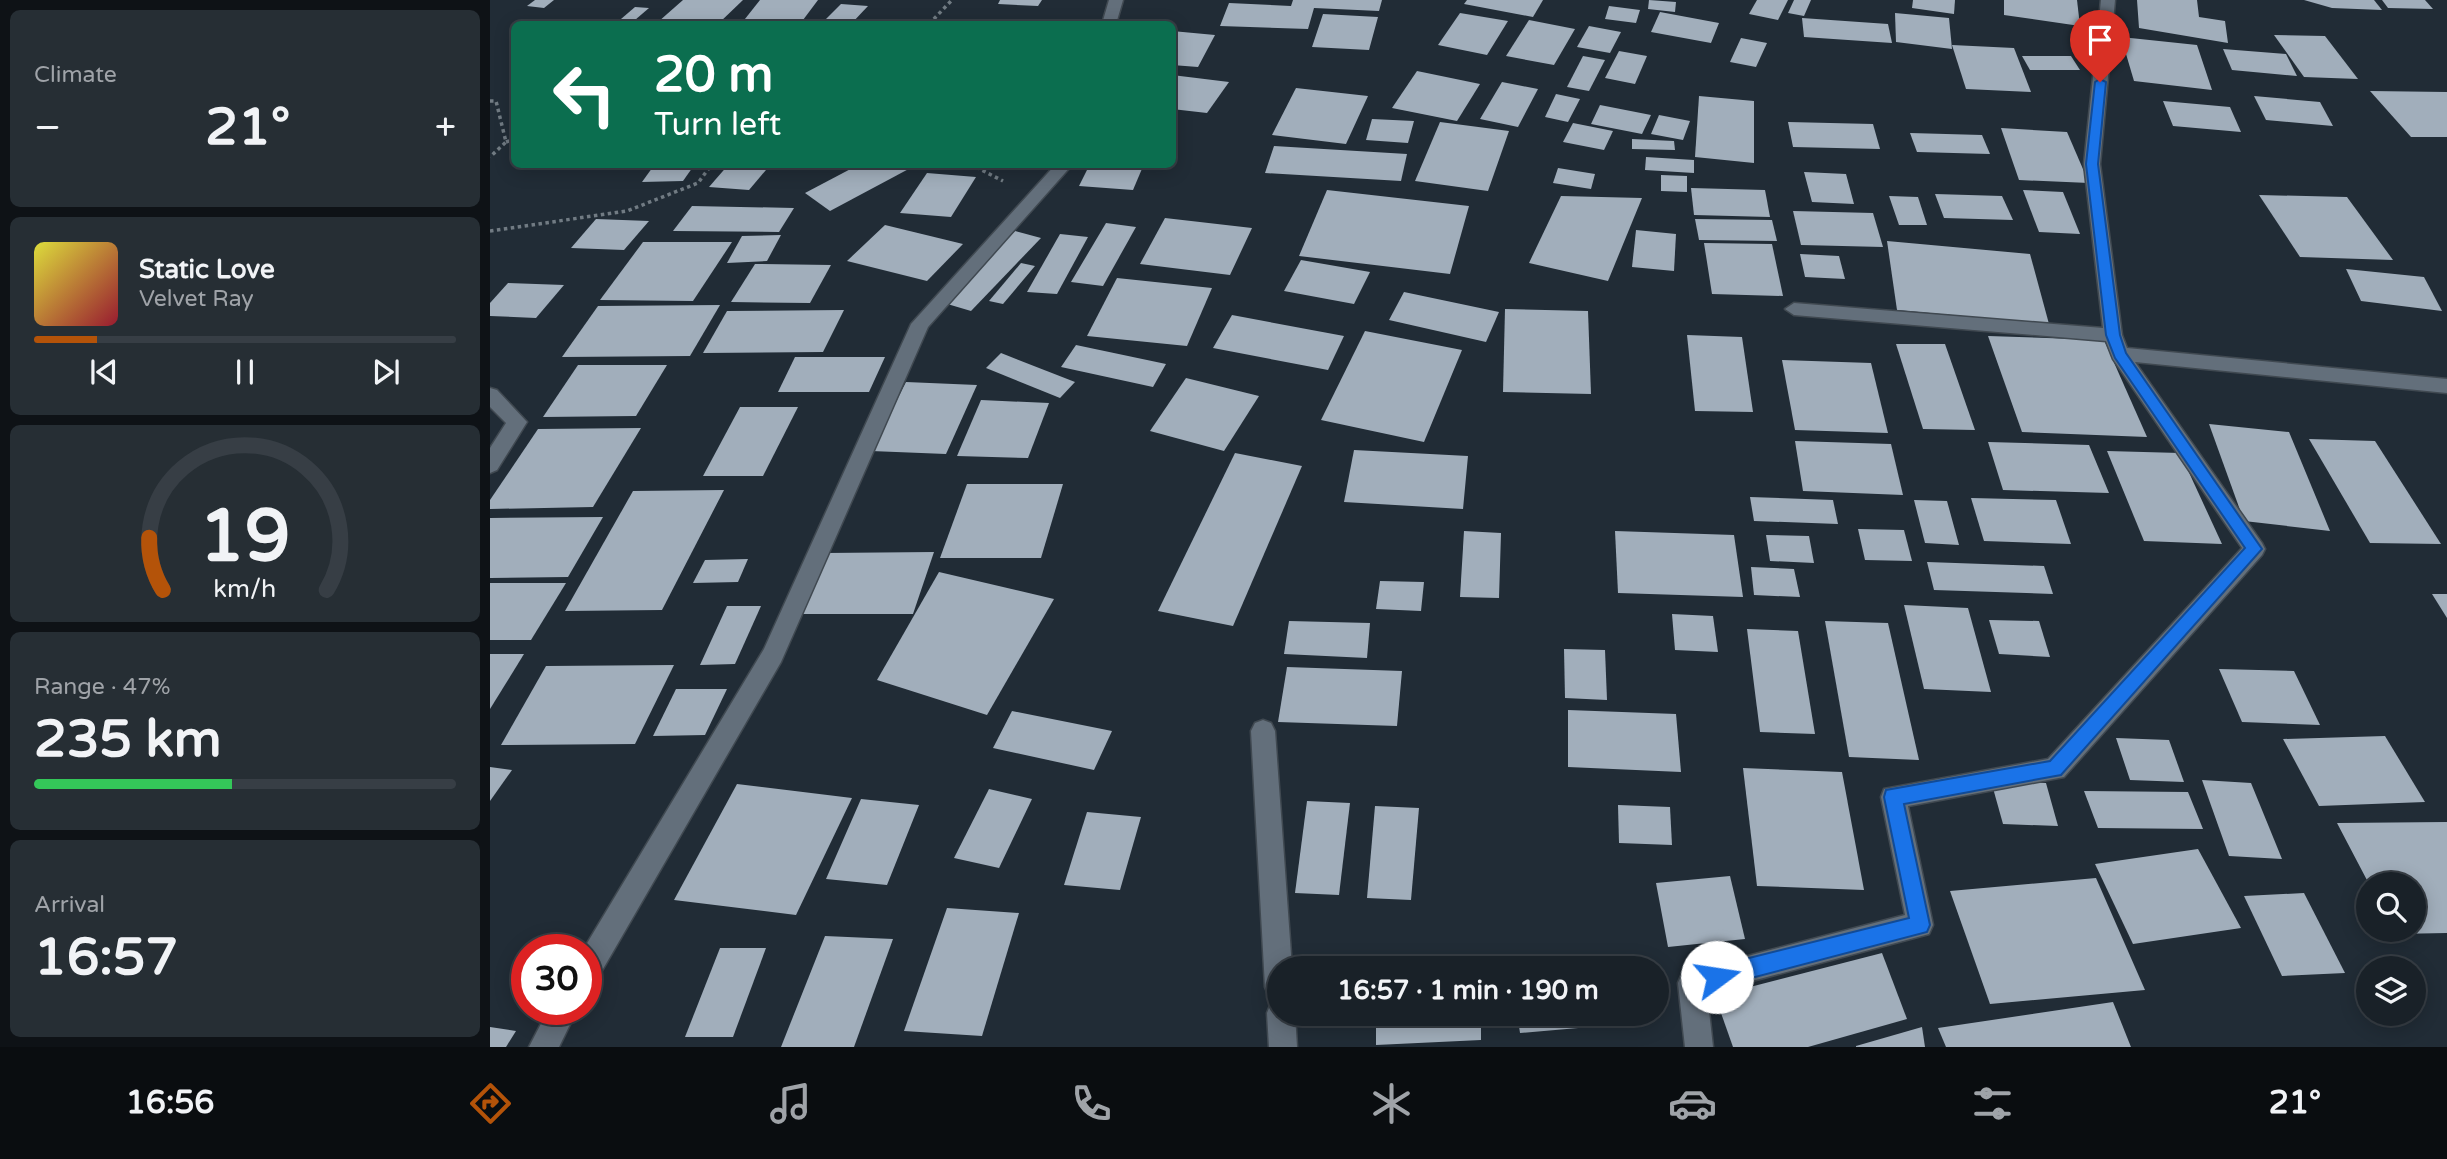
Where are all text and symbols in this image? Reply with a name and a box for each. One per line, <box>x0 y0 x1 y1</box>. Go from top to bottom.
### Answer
pin <box>2070 10 2130 82</box>
icon: arrive <box>2081 21 2119 59</box>
text: 20 m <box>654 46 773 105</box>
icon: left <box>539 49 630 140</box>
text: Climate <box>34 61 117 89</box>
text: 21° <box>205 96 290 159</box>
text: − <box>34 105 61 151</box>
text: + <box>435 105 456 151</box>
text: Turn left <box>654 106 781 144</box>
text: Static Love <box>139 254 275 285</box>
text: Velvet Ray <box>139 285 254 313</box>
icon: previous <box>85 353 123 391</box>
icon: pause <box>226 353 264 391</box>
icon: next <box>367 353 405 391</box>
text: 19 <box>199 493 291 581</box>
text: km/h <box>214 573 276 603</box>
text: Range · 47% <box>34 673 170 701</box>
text: 235 km <box>34 708 222 771</box>
map controls <box>2356 872 2426 1026</box>
button: search <box>2356 872 2426 942</box>
text: Arrival <box>34 891 105 919</box>
text: 16:57 <box>34 926 178 989</box>
speed limit sign: 30 <box>511 934 602 1025</box>
position arrow <box>1680 940 1754 1014</box>
button: layers <box>2356 956 2426 1026</box>
text: 16:57 · 1 min · 190 m <box>1337 975 1599 1006</box>
icon: directions <box>466 1079 515 1128</box>
icon: music <box>766 1079 815 1128</box>
icon: phone <box>1067 1079 1116 1128</box>
icon: climate <box>1367 1079 1416 1128</box>
icon: car <box>1668 1079 1717 1128</box>
icon: filters <box>1968 1079 2017 1128</box>
text: 16:56 <box>126 1084 214 1122</box>
text: 21° <box>2269 1084 2321 1122</box>

